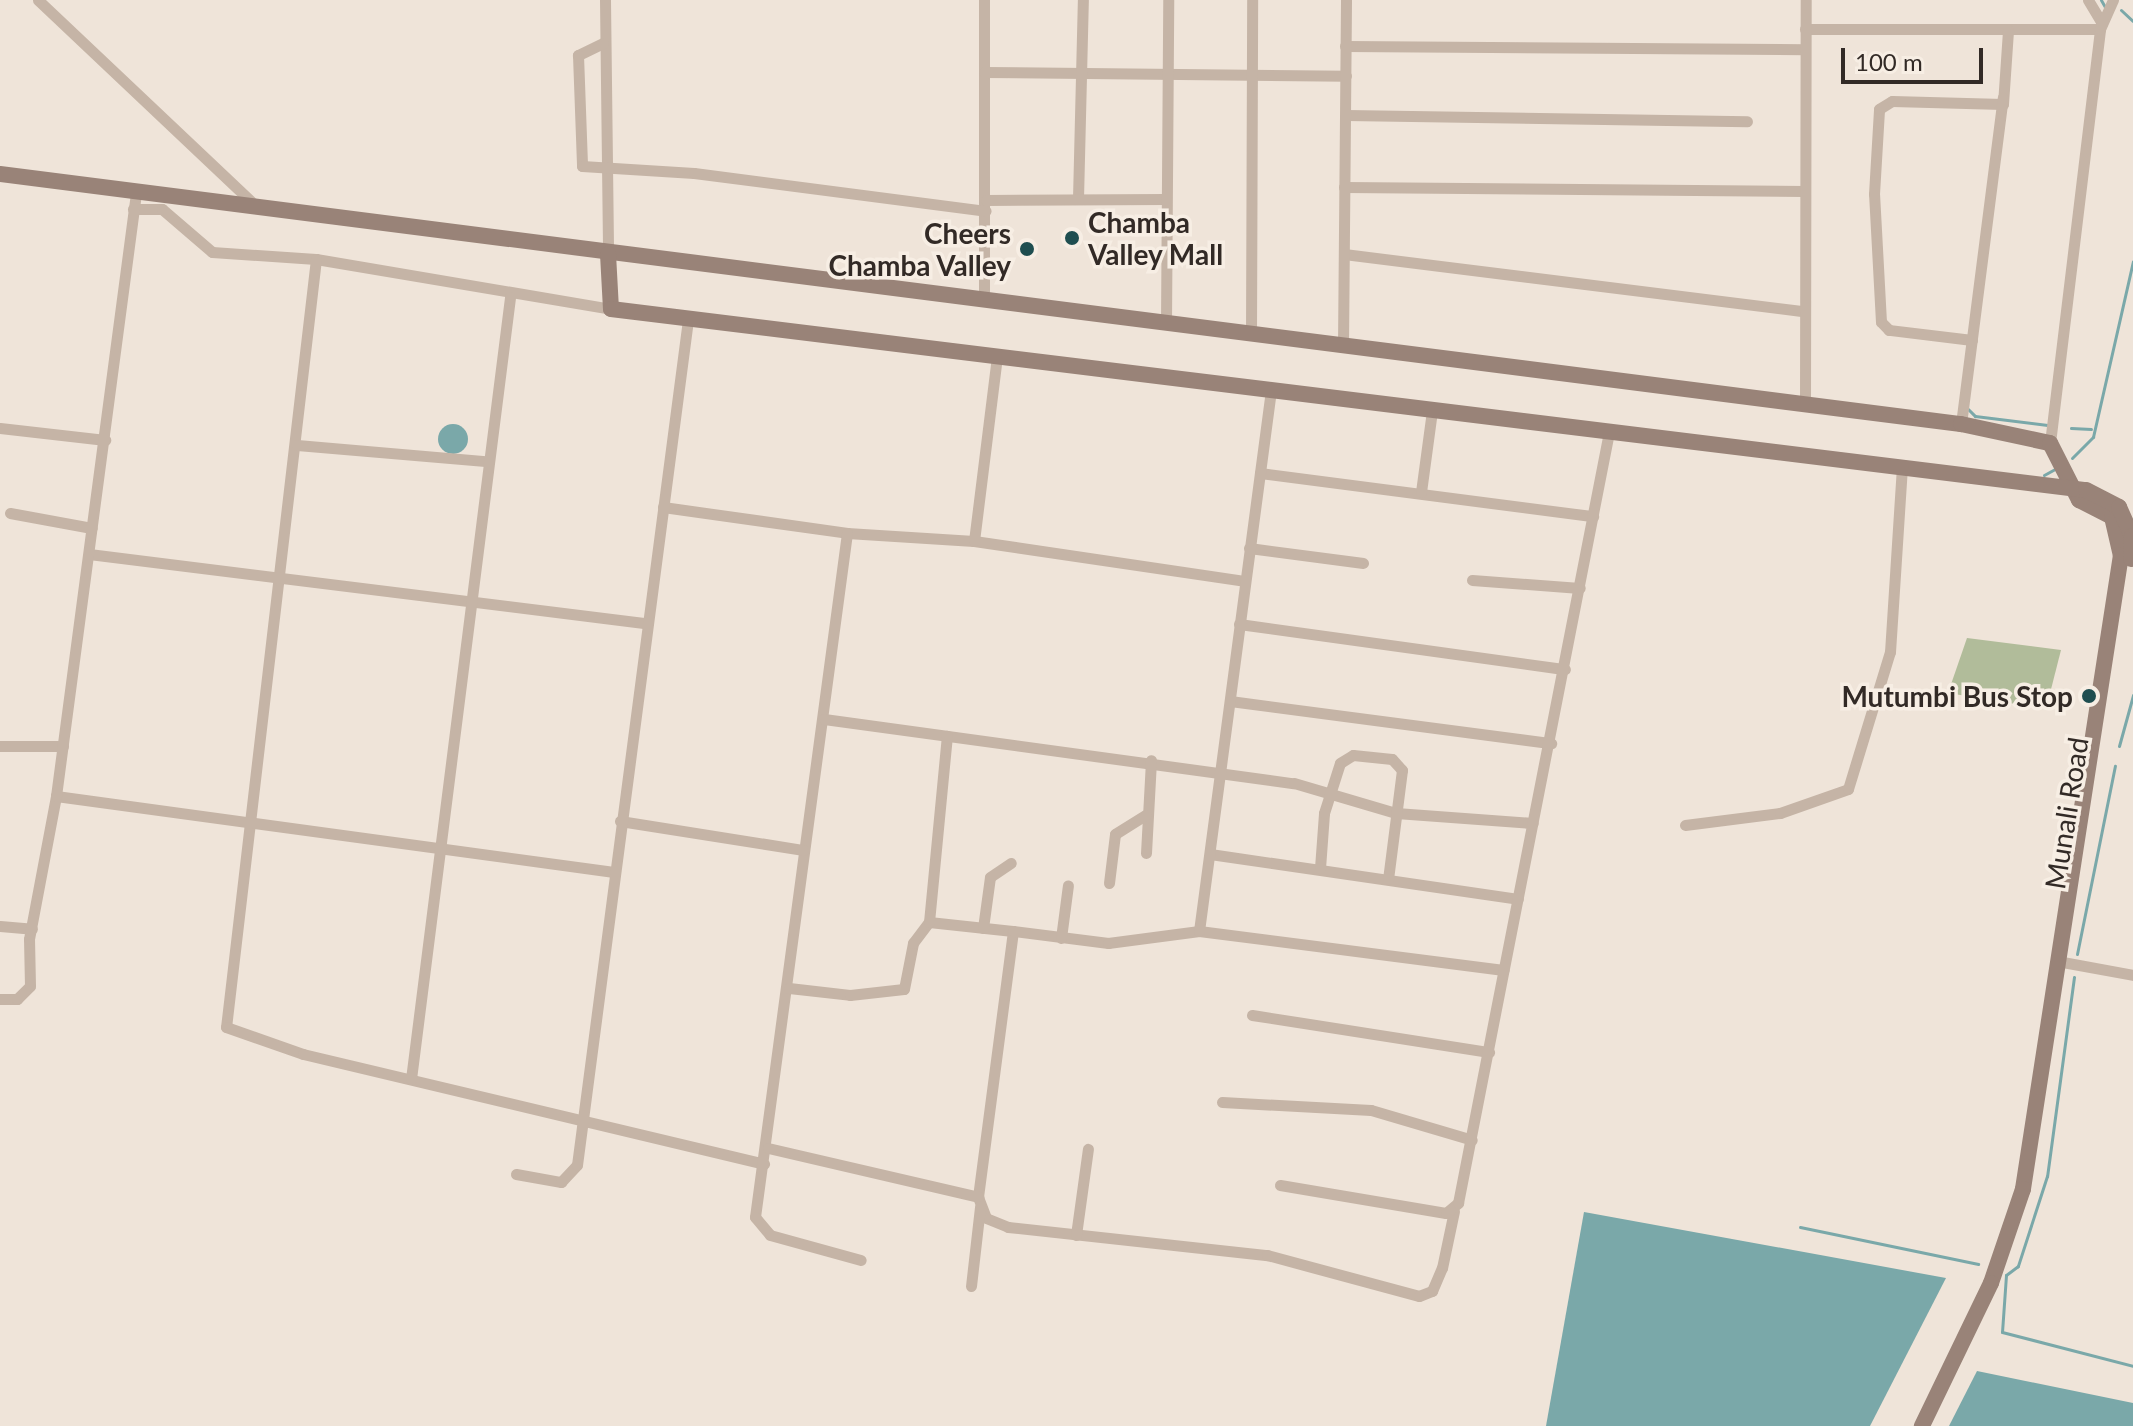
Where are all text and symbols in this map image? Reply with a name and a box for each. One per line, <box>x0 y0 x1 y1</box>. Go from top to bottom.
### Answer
scale bar <box>1845 32 1987 82</box>
text: 100 m <box>1855 47 1923 76</box>
place label: Chamba Valley Mall <box>1088 205 1224 271</box>
place label: Cheers Chamba Valley <box>827 216 1011 282</box>
marker: Chamba Valley Mall <box>1063 229 1081 247</box>
marker: Cheers Chamba Valley <box>1018 240 1036 258</box>
place label: Mutumbi Bus Stop <box>1841 679 2073 713</box>
marker: Mutumbi Bus Stop <box>2080 687 2098 705</box>
street label: Munali Road <box>2037 735 2095 891</box>

